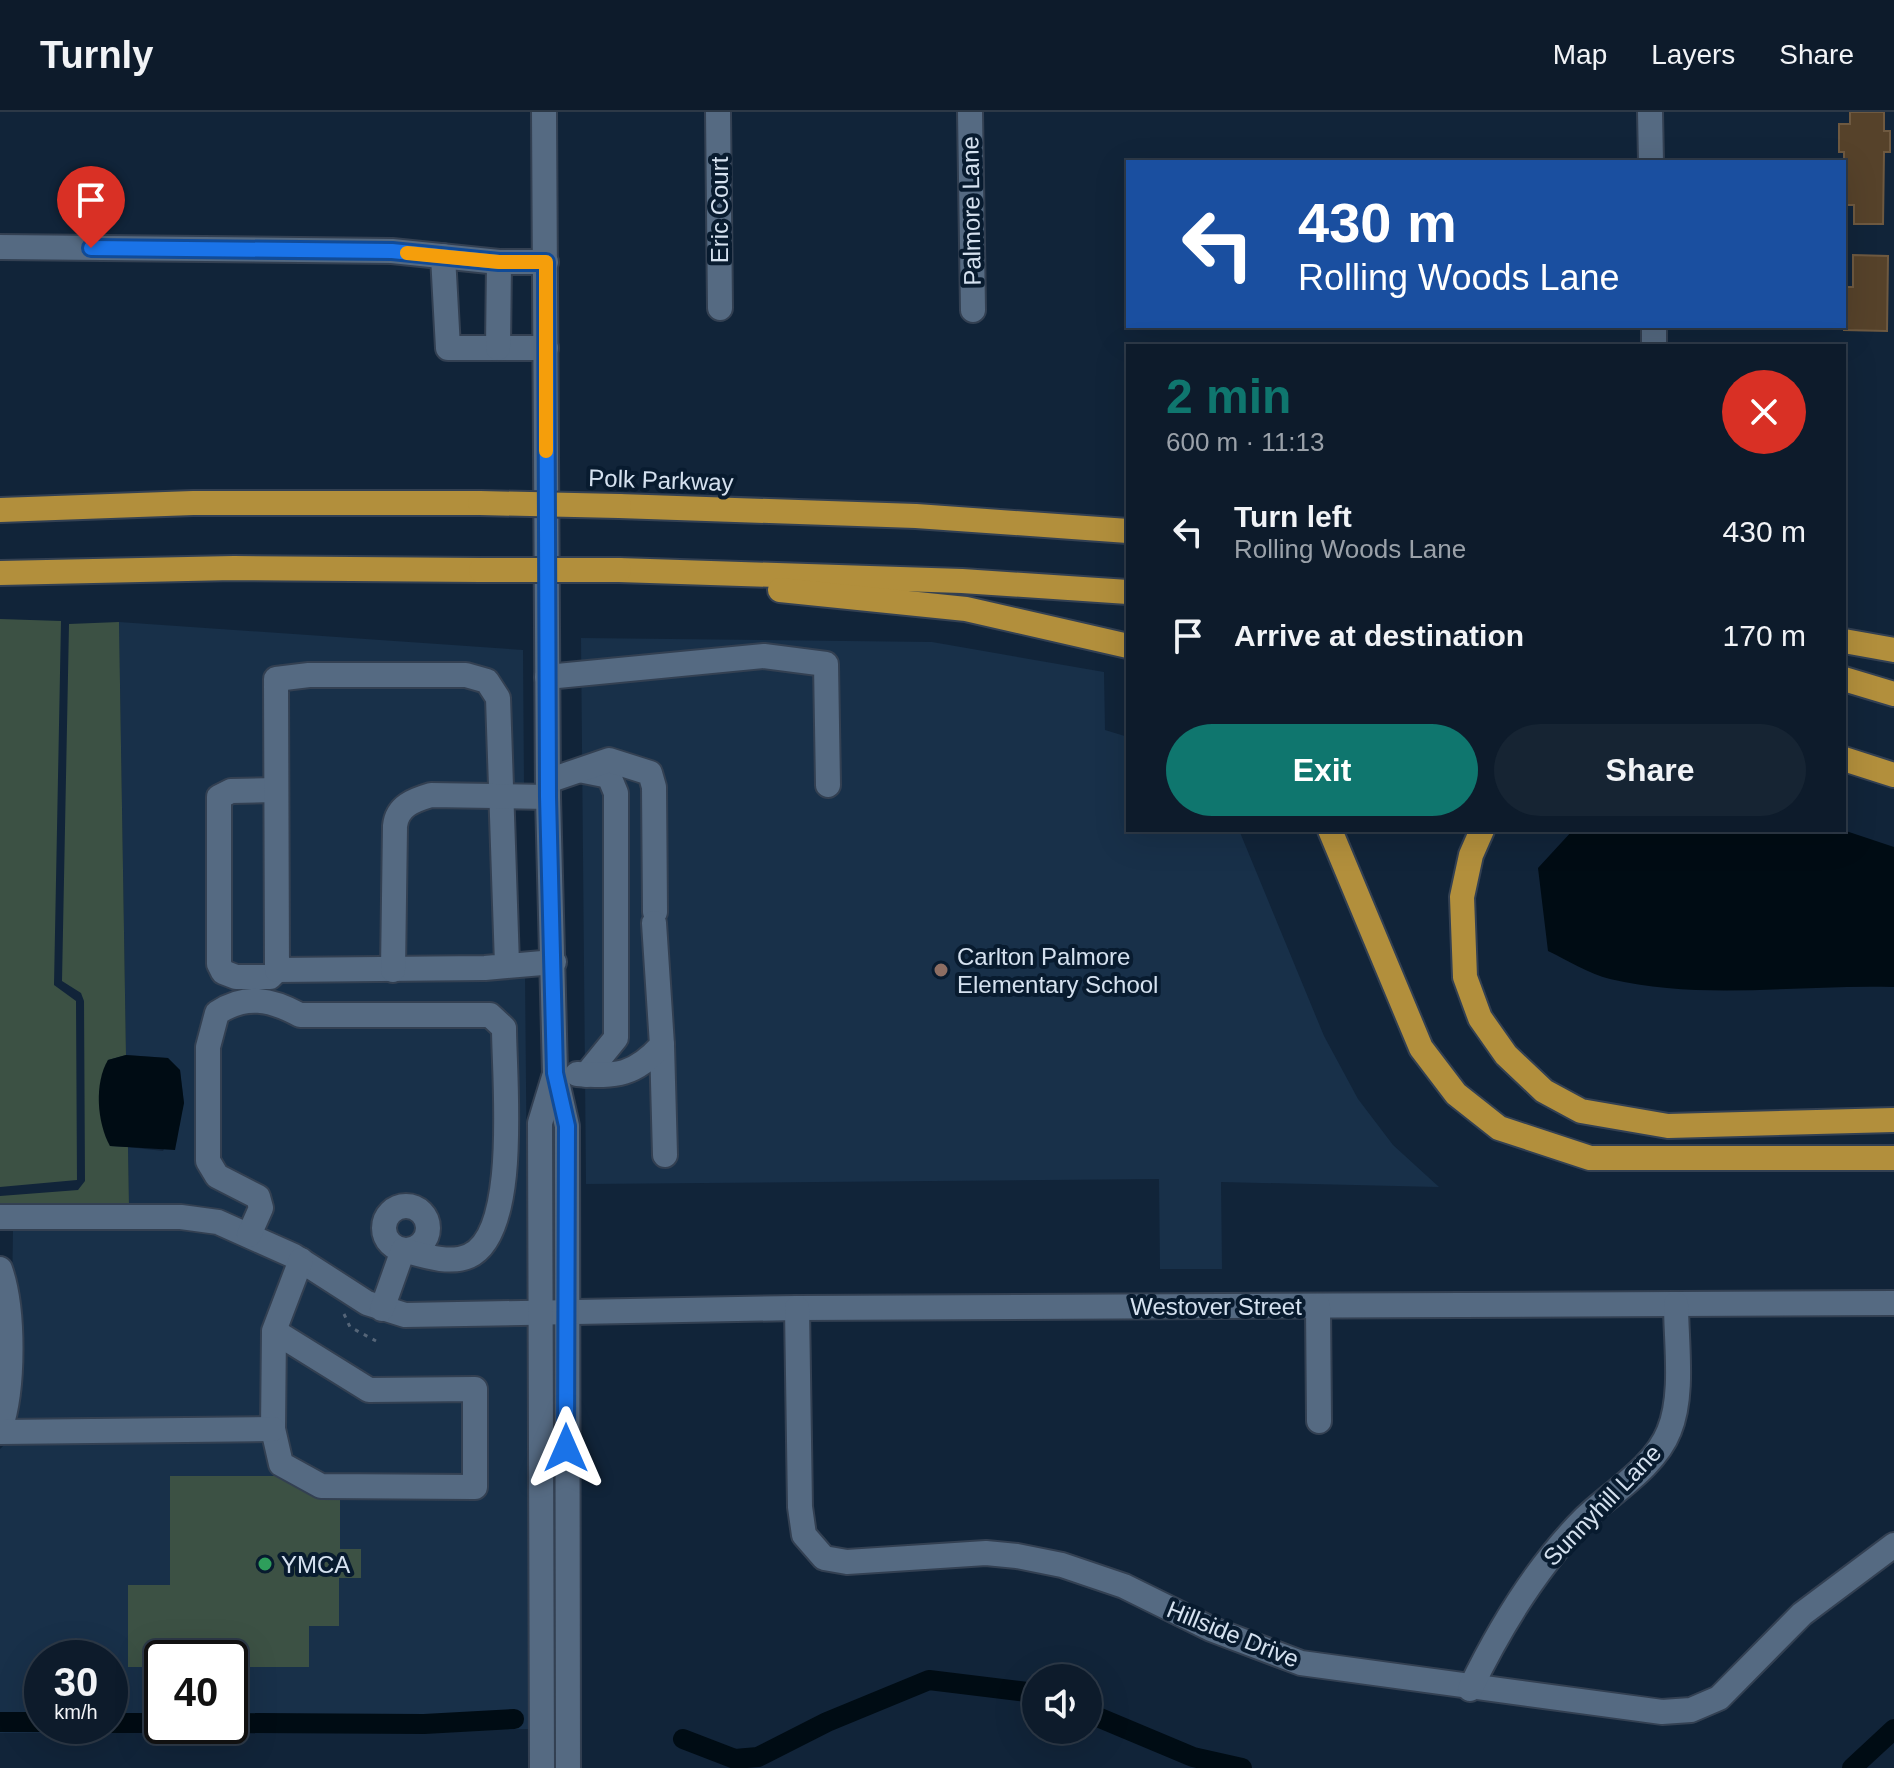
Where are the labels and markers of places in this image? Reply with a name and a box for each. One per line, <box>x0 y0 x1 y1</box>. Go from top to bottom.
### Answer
pin <box>57 166 125 248</box>
place label: Carlton Palmore Elementary School <box>957 943 1158 998</box>
marker: Carlton Palmore Elementary School <box>932 961 950 979</box>
place label: YMCA <box>281 1551 350 1578</box>
marker: YMCA <box>256 1555 274 1573</box>

